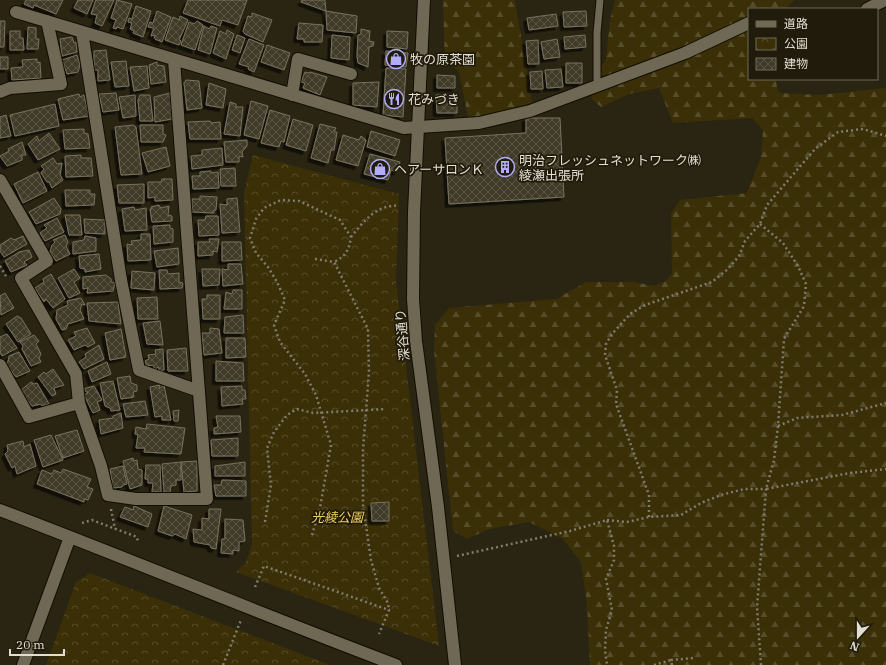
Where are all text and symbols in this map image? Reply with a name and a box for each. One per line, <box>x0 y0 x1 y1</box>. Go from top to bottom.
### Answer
legend <box>748 8 878 80</box>
text: 道路 <box>784 16 808 31</box>
text: 公園 <box>784 36 808 51</box>
shop icon: 牧の原茶園 <box>385 48 407 70</box>
place label: 牧の原茶園 <box>410 51 475 68</box>
text: 建物 <box>784 56 808 71</box>
restaurant icon: 花みづき <box>383 88 405 110</box>
place label: 花みづき <box>408 91 460 108</box>
place label: 明治フレッシュネットワーク㈱ 綾瀬出張所 <box>519 152 701 184</box>
building icon: 明治フレッシュネットワーク㈱ 綾瀬出張所 <box>494 156 516 178</box>
shop icon: ヘアーサロンＫ <box>369 158 391 180</box>
place label: ヘアーサロンＫ <box>394 161 484 178</box>
street label: 深谷通り <box>392 308 413 362</box>
park label: 光綾公園 <box>311 509 365 526</box>
north arrow <box>838 617 878 657</box>
scale bar <box>10 631 64 657</box>
text: 20 m <box>16 637 45 652</box>
text: N <box>848 638 861 654</box>

